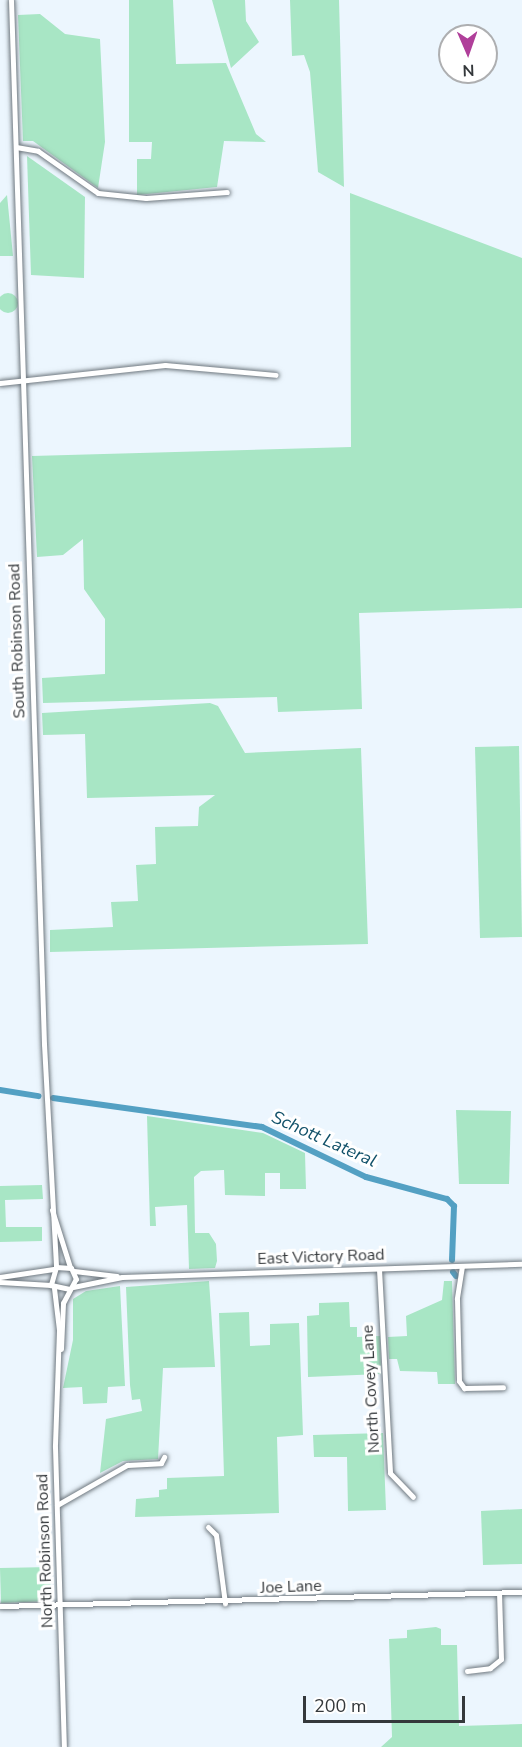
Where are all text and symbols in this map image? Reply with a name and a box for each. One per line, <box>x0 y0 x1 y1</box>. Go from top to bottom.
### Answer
north arrow <box>438 24 498 84</box>
text: N <box>462 59 475 81</box>
street label: South Robinson Road <box>5 563 29 719</box>
water label: Schott Lateral <box>268 1106 380 1172</box>
street label: East Victory Road <box>257 1245 385 1269</box>
street label: North Covey Lane <box>358 1324 384 1454</box>
street label: North Robinson Road <box>33 1474 57 1628</box>
street label: Joe Lane <box>260 1576 322 1598</box>
scale bar <box>306 1684 468 1722</box>
text: 200 m <box>314 1694 366 1718</box>

